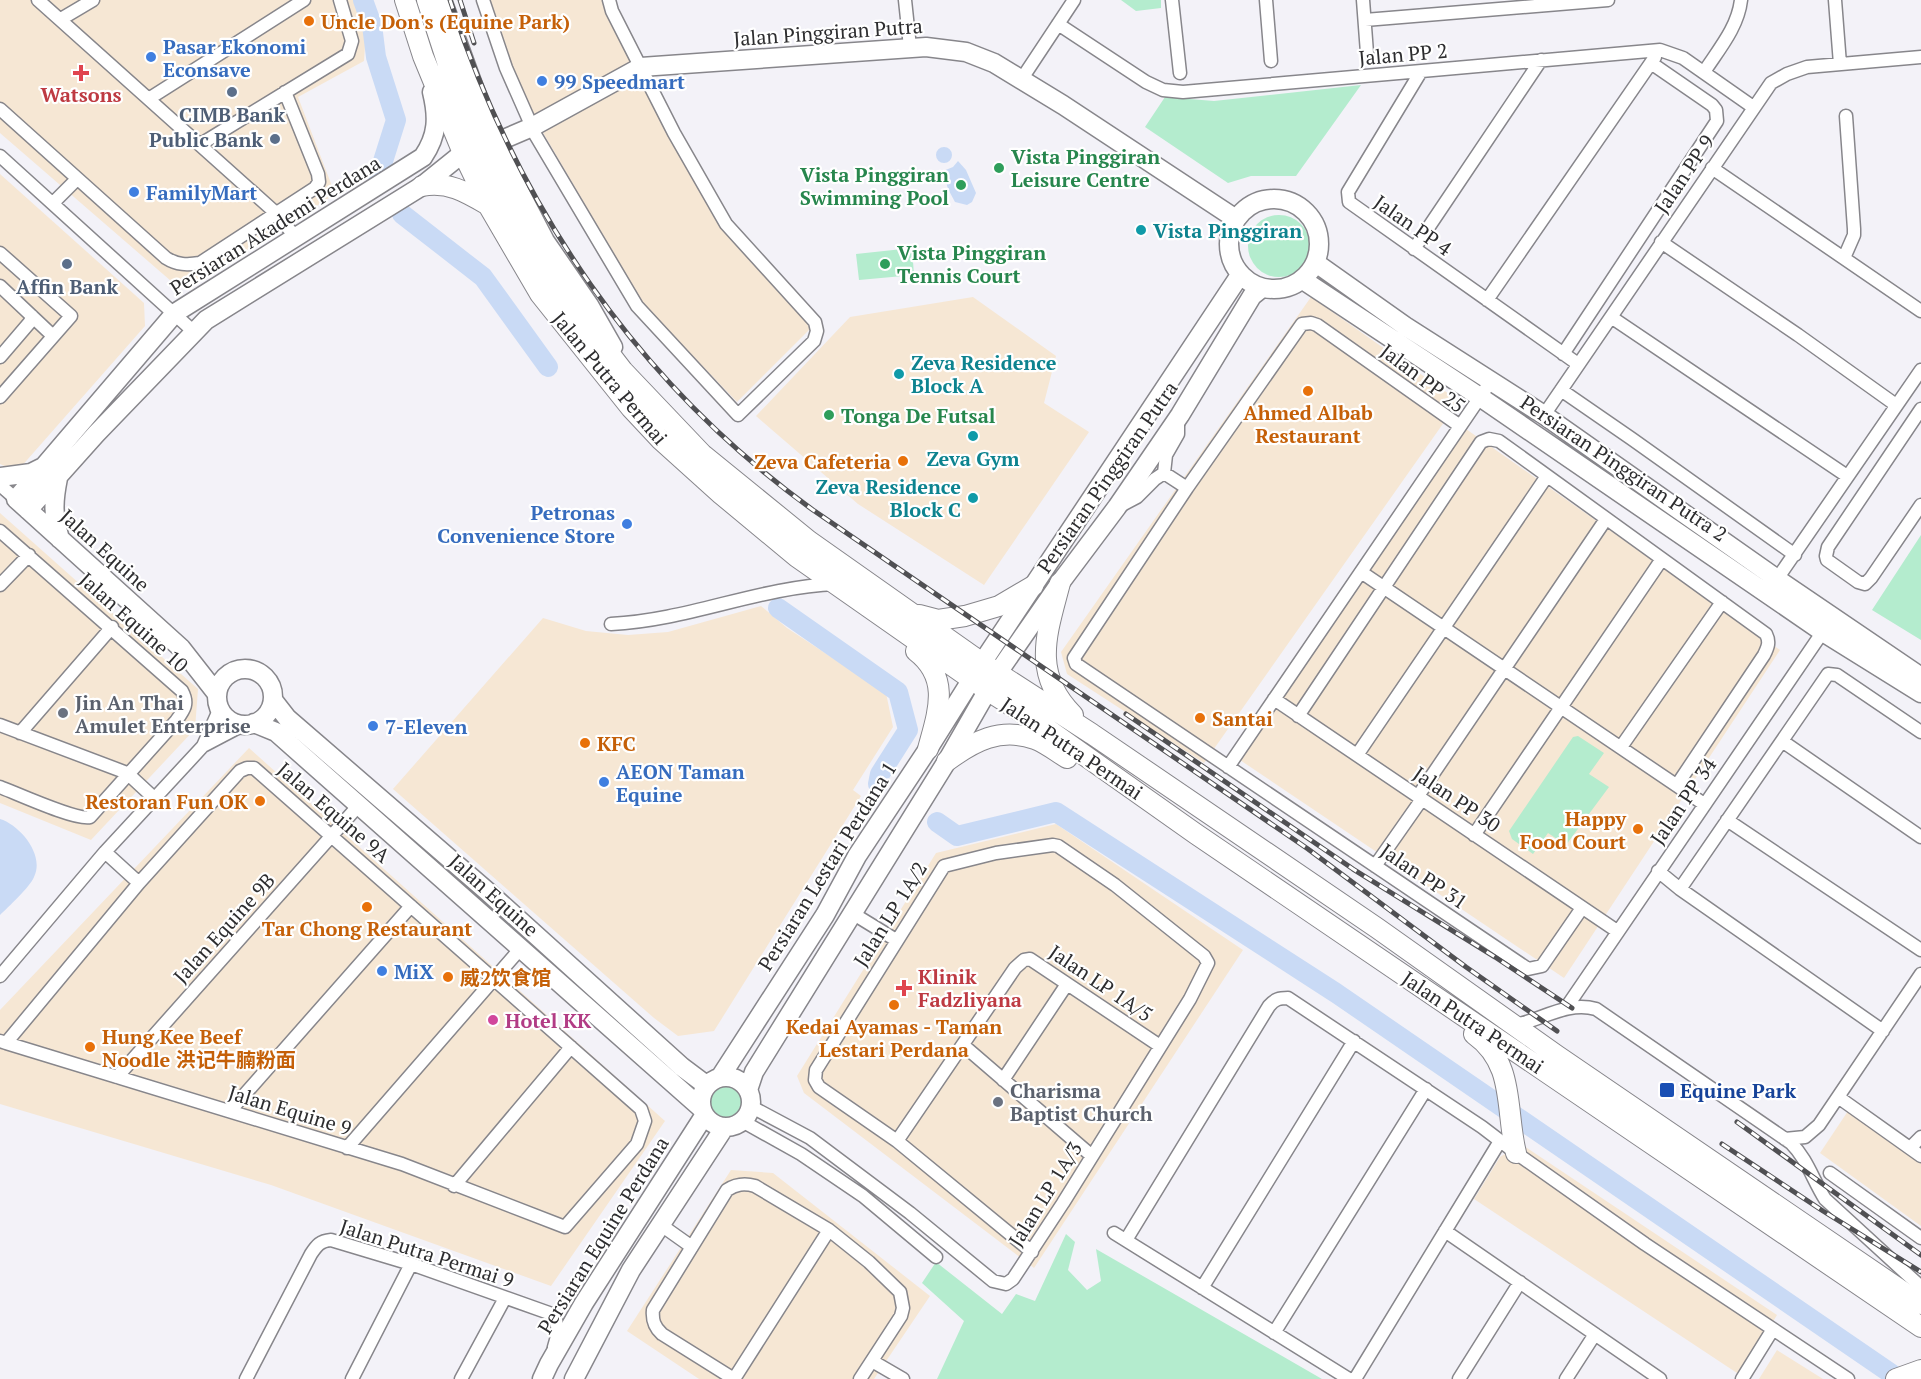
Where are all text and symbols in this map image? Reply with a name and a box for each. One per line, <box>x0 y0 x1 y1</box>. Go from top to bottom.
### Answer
place label: Uncle Don's (Equine Park) <box>321 8 570 35</box>
street label: Jalan Pinggiran Putra <box>732 12 924 52</box>
marker: Uncle Don's (Equine Park) <box>302 14 316 28</box>
place label: Pasar Ekonomi Econsave <box>163 33 307 83</box>
street label: Jalan PP 2 <box>1357 37 1449 71</box>
marker: Pasar Ekonomi Econsave <box>144 50 158 64</box>
marker: Watsons <box>74 66 88 80</box>
place label: 99 Speedmart <box>554 68 685 95</box>
marker: 99 Speedmart <box>535 74 549 88</box>
place label: Watsons <box>40 81 122 108</box>
marker: CIMB Bank <box>225 85 239 99</box>
place label: CIMB Bank <box>179 101 285 128</box>
place label: Public Bank <box>149 126 263 153</box>
street label: Jalan PP 9 <box>1648 130 1720 218</box>
marker: Public Bank <box>268 132 282 146</box>
place label: Vista Pinggiran Leisure Centre <box>1011 143 1160 193</box>
street label: Persiaran Akademi Perdana <box>165 149 385 301</box>
place label: Vista Pinggiran Swimming Pool <box>800 161 949 211</box>
marker: Vista Pinggiran Leisure Centre <box>992 161 1006 175</box>
marker: Vista Pinggiran Swimming Pool <box>954 178 968 192</box>
place label: FamilyMart <box>146 179 257 206</box>
marker: FamilyMart <box>127 185 141 199</box>
street label: Jalan PP 4 <box>1369 188 1458 262</box>
place label: Vista Pinggiran <box>1153 217 1302 244</box>
marker: Vista Pinggiran <box>1134 223 1148 237</box>
place label: Vista Pinggiran Tennis Court <box>897 239 1046 289</box>
marker: Affin Bank <box>60 257 74 271</box>
marker: Vista Pinggiran Tennis Court <box>878 257 892 271</box>
place label: Affin Bank <box>16 273 118 300</box>
street label: Jalan Putra Permai <box>546 306 674 450</box>
street label: Jalan PP 25 <box>1375 337 1471 419</box>
place label: Zeva Residence Block A <box>911 349 1057 399</box>
marker: Zeva Residence Block A <box>892 367 906 381</box>
street label: Persiaran Pinggiran Putra <box>1030 376 1184 578</box>
marker: Ahmed Albab Restaurant <box>1301 384 1315 398</box>
street label: Persiaran Pinggiran Putra 2 <box>1515 389 1733 547</box>
place label: Ahmed Albab Restaurant <box>1243 399 1373 449</box>
place label: Tonga De Futsal <box>841 402 996 429</box>
marker: Tonga De Futsal <box>822 408 836 422</box>
marker: Zeva Gym <box>966 429 980 443</box>
place label: Zeva Gym <box>926 445 1020 472</box>
place label: Zeva Cafeteria <box>754 448 891 475</box>
marker: Zeva Cafeteria <box>896 454 910 468</box>
place label: Zeva Residence Block C <box>816 473 961 523</box>
marker: Zeva Residence Block C <box>966 491 980 505</box>
place label: Petronas Convenience Store <box>437 499 615 549</box>
street label: Jalan Equine <box>54 503 156 597</box>
marker: Petronas Convenience Store <box>620 517 634 531</box>
street label: Jalan Equine 10 <box>74 566 194 678</box>
place label: Jin An Thai Amulet Enterprise <box>75 689 251 739</box>
street label: Jalan Putra Permai <box>996 690 1148 806</box>
place label: Santai <box>1212 705 1273 732</box>
marker: Jin An Thai Amulet Enterprise <box>56 706 70 720</box>
marker: Santai <box>1193 711 1207 725</box>
place label: 7-Eleven <box>385 713 467 740</box>
marker: 7-Eleven <box>366 719 380 733</box>
place label: KFC <box>597 730 636 757</box>
marker: KFC <box>578 736 592 750</box>
street label: Jalan PP 34 <box>1644 752 1722 850</box>
street label: Jalan Equine 9A <box>272 756 396 869</box>
street label: Persiaran Lestari Perdana 1 <box>751 756 903 976</box>
place label: AEON Taman Equine <box>616 758 745 808</box>
street label: Jalan PP 30 <box>1408 760 1506 838</box>
marker: AEON Taman Equine <box>597 775 611 789</box>
place label: Restoran Fun OK <box>85 788 249 815</box>
marker: Restoran Fun OK <box>253 794 267 808</box>
place label: Happy Food Court <box>1520 805 1626 855</box>
marker: Happy Food Court <box>1631 822 1645 836</box>
street label: Jalan PP 31 <box>1375 837 1473 915</box>
street label: Jalan Equine <box>443 848 545 942</box>
street label: Jalan LP 1A/2 <box>847 856 933 972</box>
street label: Jalan Equine 9B <box>167 867 281 989</box>
marker: Tar Chong Restaurant <box>360 900 374 914</box>
place label: Tar Chong Restaurant <box>262 915 472 942</box>
street label: Jalan LP 1A/5 <box>1044 938 1158 1028</box>
place label: MiX <box>394 958 434 985</box>
place label: Klinik Fadzliyana <box>918 963 1022 1013</box>
marker: MiX <box>375 964 389 978</box>
place label: 威2饮食馆 <box>460 964 551 991</box>
street label: Jalan Putra Permai <box>1397 964 1549 1080</box>
marker: 威2饮食馆 <box>441 970 455 984</box>
marker: Klinik Fadzliyana <box>895 979 913 997</box>
marker: Kedai Ayamas - Taman Lestari Perdana <box>887 998 901 1012</box>
place label: Hotel KK <box>505 1007 592 1034</box>
marker: Hotel KK <box>486 1013 500 1027</box>
place label: Kedai Ayamas - Taman Lestari Perdana <box>786 1013 1002 1063</box>
place label: Hung Kee Beef Noodle 洪记牛腩粉面 <box>102 1023 296 1073</box>
marker: Hung Kee Beef Noodle 洪记牛腩粉面 <box>83 1040 97 1054</box>
place label: Charisma Baptist Church <box>1010 1077 1153 1127</box>
place label: Equine Park <box>1680 1077 1796 1104</box>
street label: Jalan Equine 9 <box>225 1078 355 1142</box>
marker: Equine Park <box>1658 1081 1676 1099</box>
marker: Charisma Baptist Church <box>991 1095 1005 1109</box>
street label: Persiaran Equine Perdana <box>531 1131 675 1339</box>
street label: Jalan LP 1A/3 <box>1002 1136 1088 1252</box>
street label: Jalan Putra Permai 9 <box>337 1212 517 1294</box>

